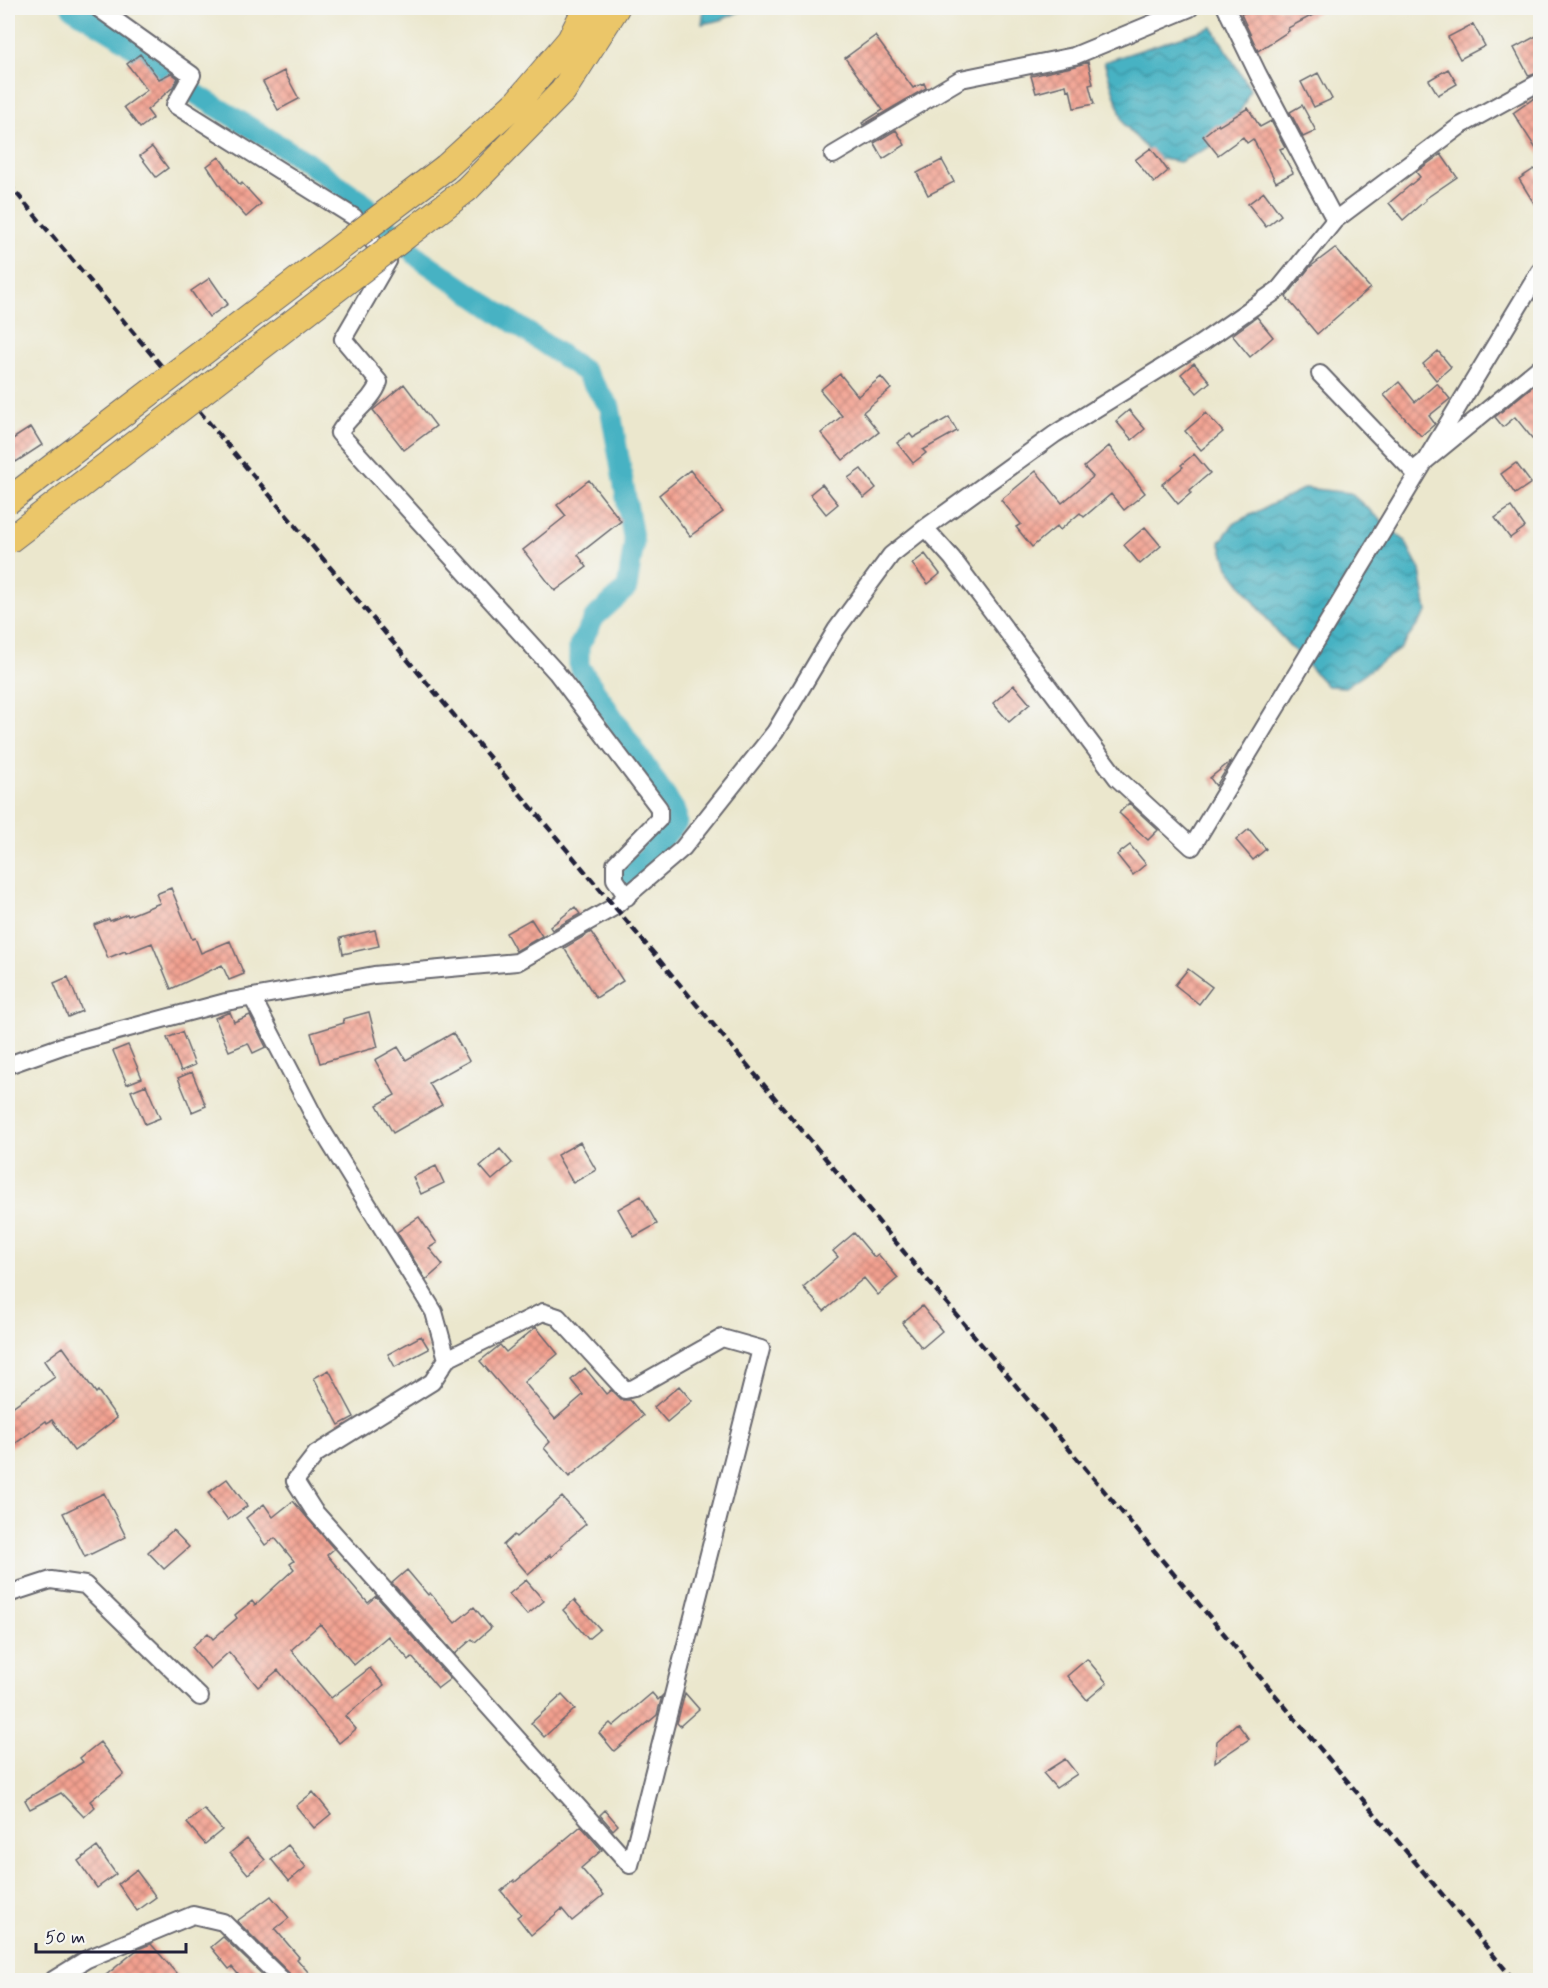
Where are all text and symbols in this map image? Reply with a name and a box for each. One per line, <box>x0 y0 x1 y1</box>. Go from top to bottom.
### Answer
scale bar <box>36 1916 186 1954</box>
text: 50 m <box>45 1926 85 1950</box>

